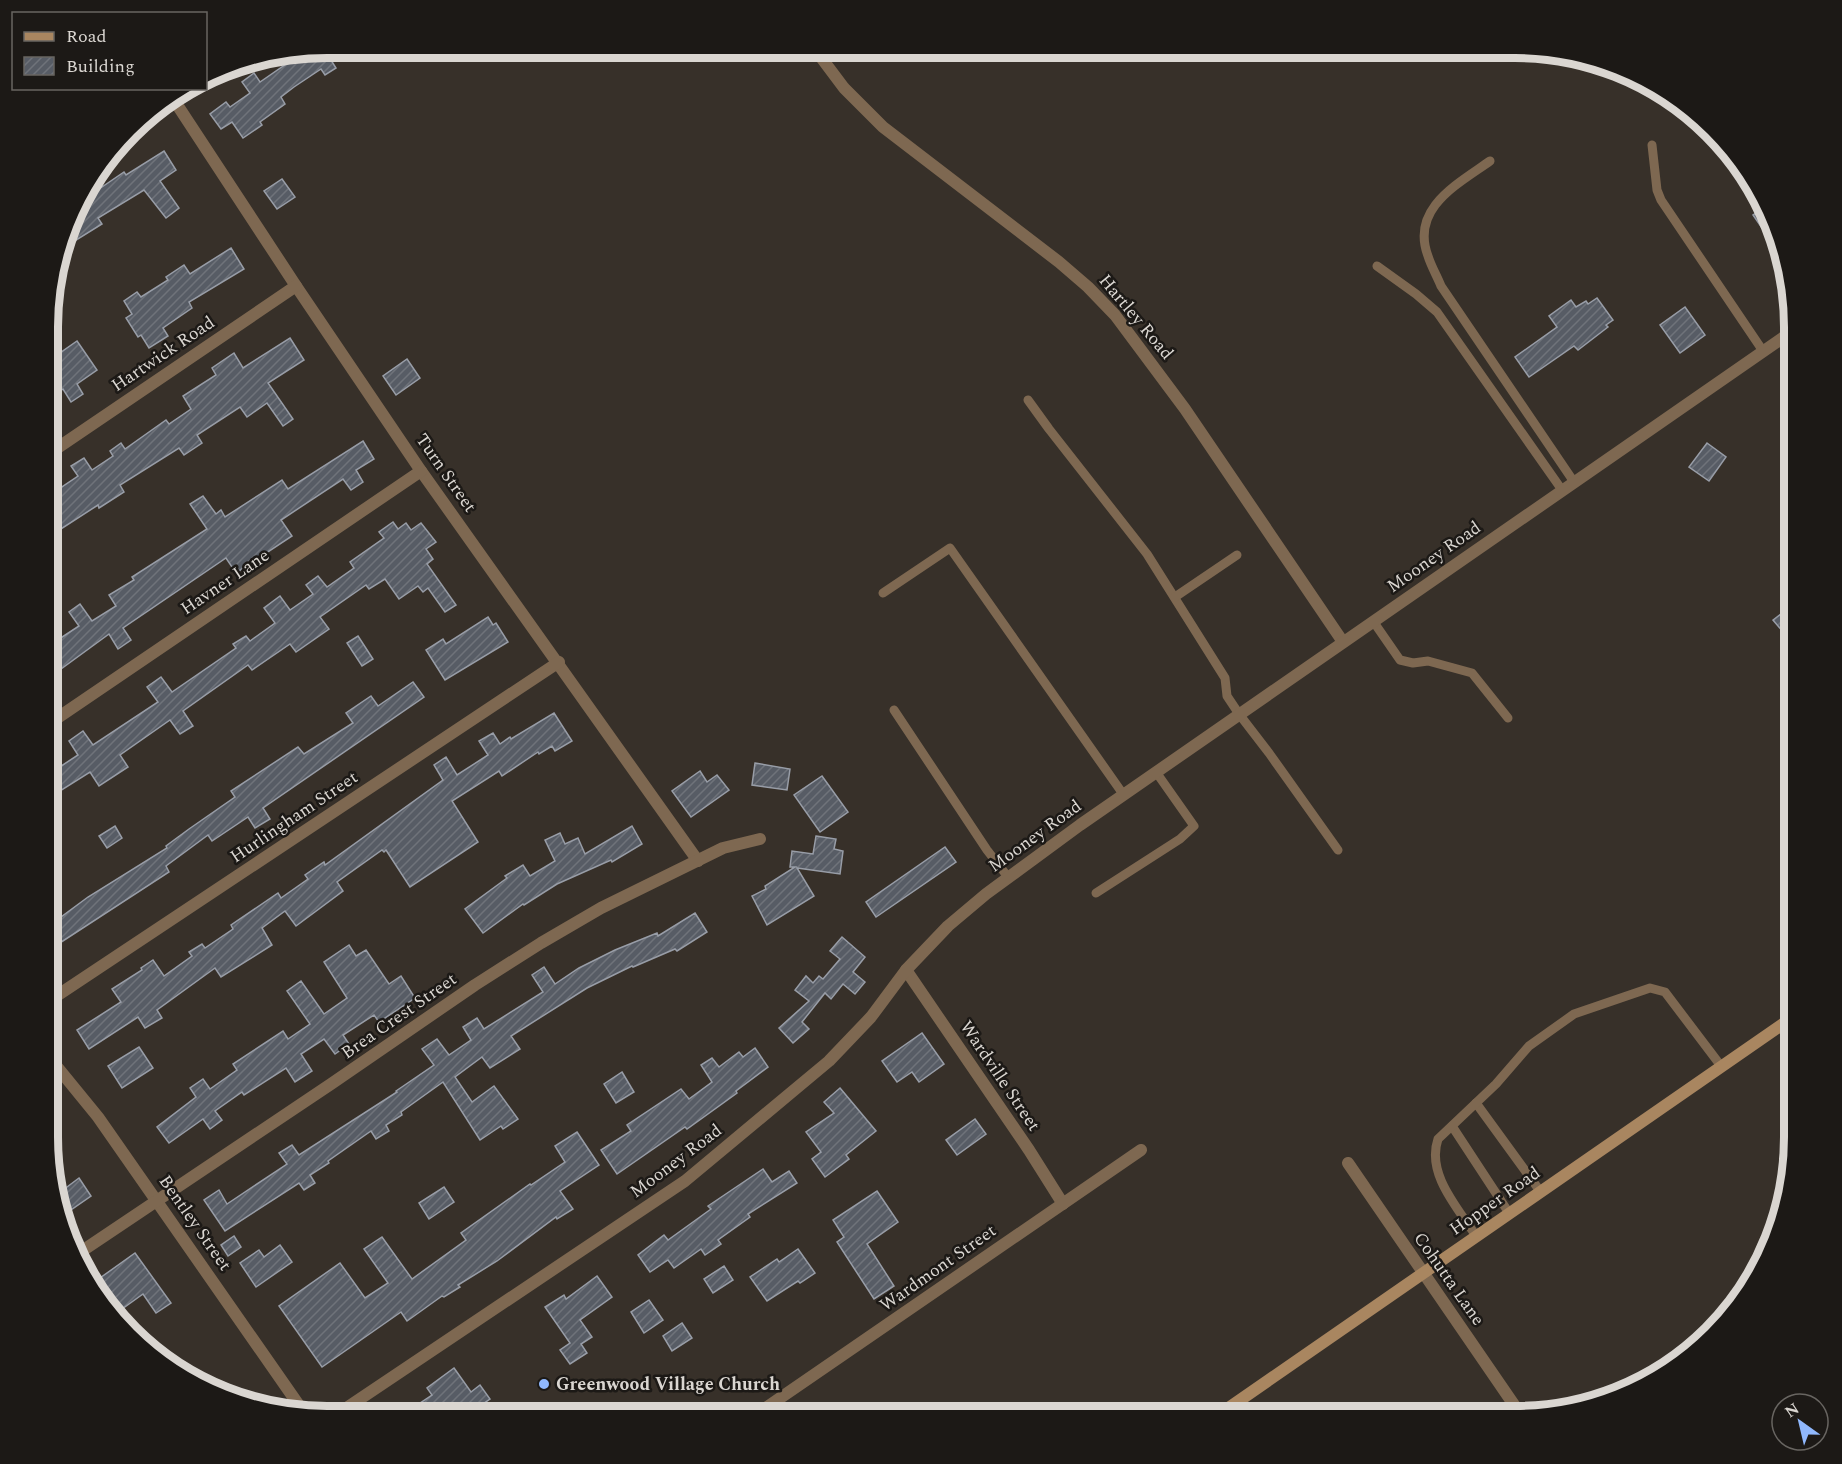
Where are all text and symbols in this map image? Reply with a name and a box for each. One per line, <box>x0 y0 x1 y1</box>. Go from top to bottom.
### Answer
legend <box>12 12 207 90</box>
text: Road <box>66 23 107 50</box>
text: Building <box>66 53 135 80</box>
street label: Hartley Road <box>1092 268 1180 366</box>
street label: Hartwick Road <box>106 309 220 399</box>
street label: Turn Street <box>409 428 483 518</box>
street label: Mooney Road <box>1381 514 1487 600</box>
street label: Havner Lane <box>175 542 275 622</box>
street label: Hurlingham Street <box>225 764 363 870</box>
street label: Mooney Road <box>983 793 1087 879</box>
street label: Brea Crest Street <box>336 966 462 1066</box>
street label: Wardville Street <box>953 1015 1047 1137</box>
street label: Mooney Road <box>624 1117 728 1205</box>
street label: Hopper Road <box>1444 1160 1546 1242</box>
street label: Bentley Street <box>152 1169 238 1277</box>
street label: Wardmont Street <box>874 1218 1002 1318</box>
street label: Cohutta Lane <box>1407 1227 1491 1331</box>
place label: Greenwood Village Church <box>556 1371 780 1398</box>
marker: Greenwood Village Church <box>537 1377 551 1391</box>
north arrow <box>1770 1392 1830 1452</box>
text: N <box>1780 1397 1804 1424</box>

